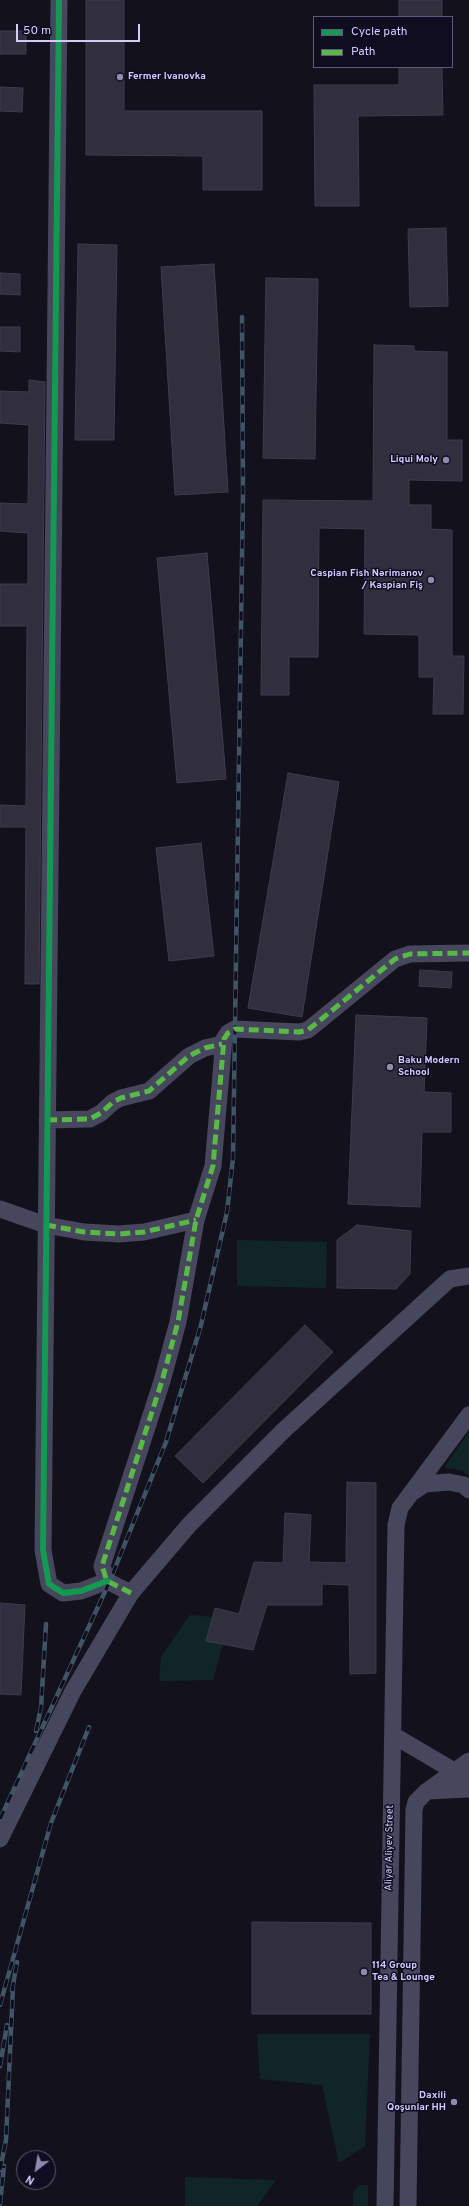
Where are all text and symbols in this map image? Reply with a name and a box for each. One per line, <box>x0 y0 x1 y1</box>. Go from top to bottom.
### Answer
scale bar <box>18 16 142 42</box>
legend <box>313 16 453 68</box>
text: 50 m <box>23 23 51 39</box>
text: Cycle path <box>351 24 408 40</box>
text: Path <box>351 44 376 60</box>
place label: Fermer Ivanovka <box>128 71 206 83</box>
marker: Fermer Ivanovka <box>115 72 125 82</box>
place label: Liqui Moly <box>390 454 438 466</box>
marker: Liqui Moly <box>441 455 451 465</box>
place label: Caspian Fish Nərimanov / Kaspian Fiş <box>310 568 423 592</box>
marker: Caspian Fish Nərimanov / Kaspian Fiş <box>426 575 436 585</box>
place label: Baku Modern School <box>398 1055 460 1078</box>
marker: Baku Modern School <box>385 1062 395 1072</box>
street label: Aliyar Aliyev Street <box>383 1805 397 1891</box>
place label: 114 Group Tea & Lounge <box>372 1960 435 1984</box>
marker: 114 Group Tea & Lounge <box>359 1967 369 1977</box>
place label: Daxili Qoşunlar HH <box>387 2090 446 2114</box>
marker: Daxili Qoşunlar HH <box>449 2097 459 2107</box>
north arrow <box>16 2150 56 2190</box>
text: N <box>23 2171 37 2187</box>

